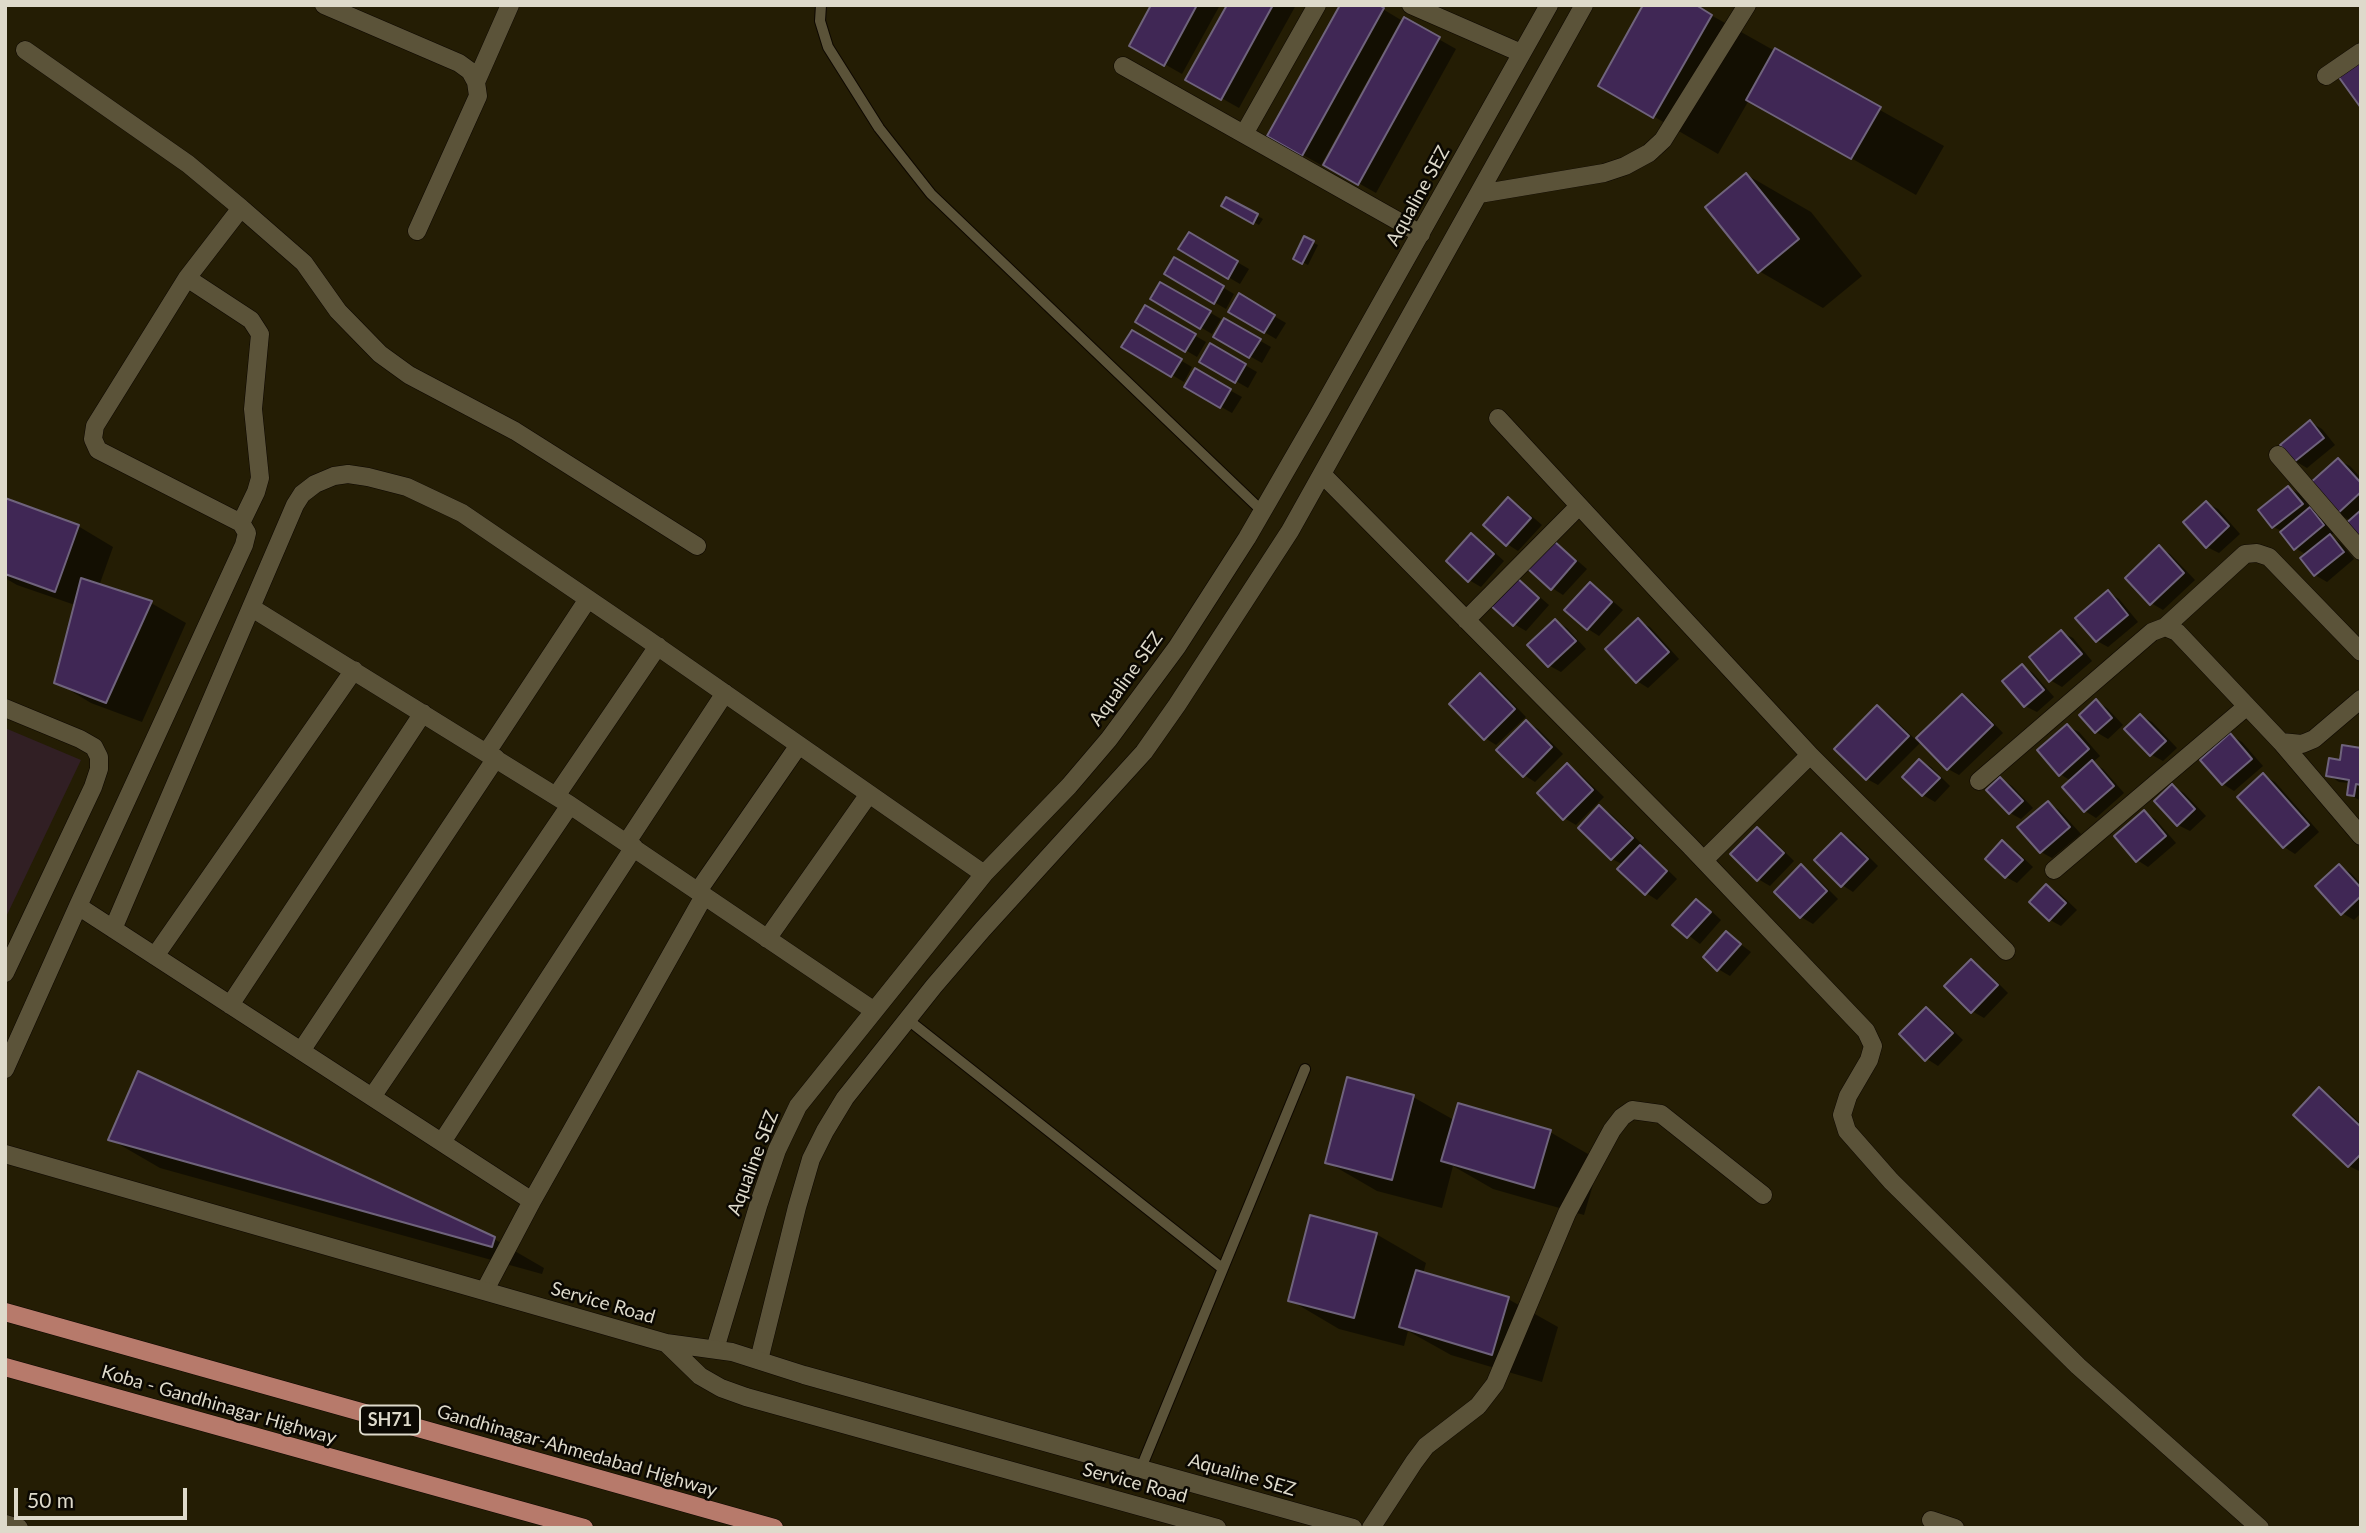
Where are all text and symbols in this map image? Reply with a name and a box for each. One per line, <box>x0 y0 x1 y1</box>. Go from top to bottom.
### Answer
street label: Aqualine SEZ <box>1381 142 1455 250</box>
street label: Aqualine SEZ <box>1084 628 1168 730</box>
street label: Aqualine SEZ <box>723 1107 783 1219</box>
street label: Service Road <box>548 1277 658 1329</box>
street label: Koba - Gandhinagar Highway <box>99 1360 339 1450</box>
street label: Gandhinagar-Ahmedabad Highway <box>434 1400 720 1502</box>
road number: SH71 <box>360 1406 420 1434</box>
street label: Aqualine SEZ <box>1186 1449 1298 1501</box>
street label: Service Road <box>1080 1458 1190 1508</box>
scale bar <box>18 1474 191 1518</box>
text: 50 m <box>27 1487 74 1512</box>

